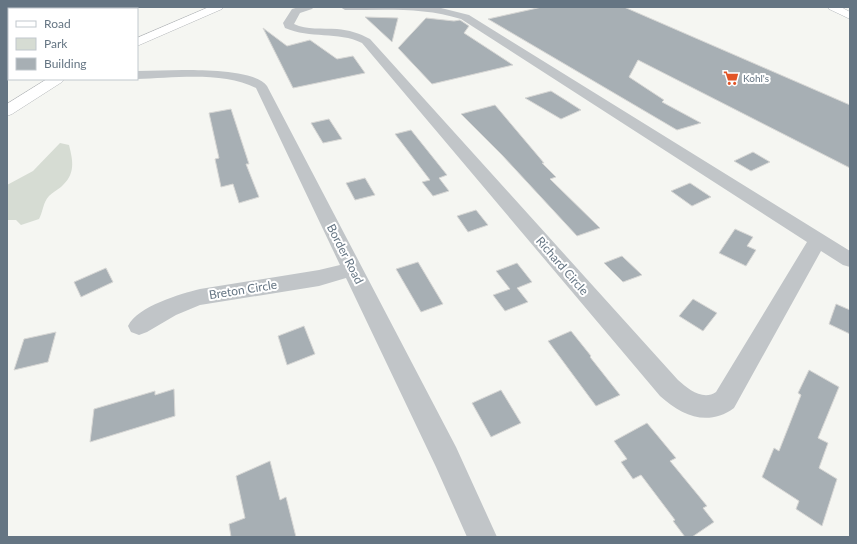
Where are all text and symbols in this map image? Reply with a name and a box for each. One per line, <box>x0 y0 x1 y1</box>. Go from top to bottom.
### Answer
legend <box>8 8 138 80</box>
text: Road <box>44 16 71 31</box>
text: Park <box>44 36 68 51</box>
text: Building <box>44 56 87 71</box>
supermarket icon: Kohl's <box>722 69 740 87</box>
place label: Kohl's <box>743 72 769 84</box>
street label: Border Road <box>324 221 367 286</box>
street label: Richard Circle <box>533 233 592 298</box>
street label: Breton Circle <box>208 277 278 302</box>

